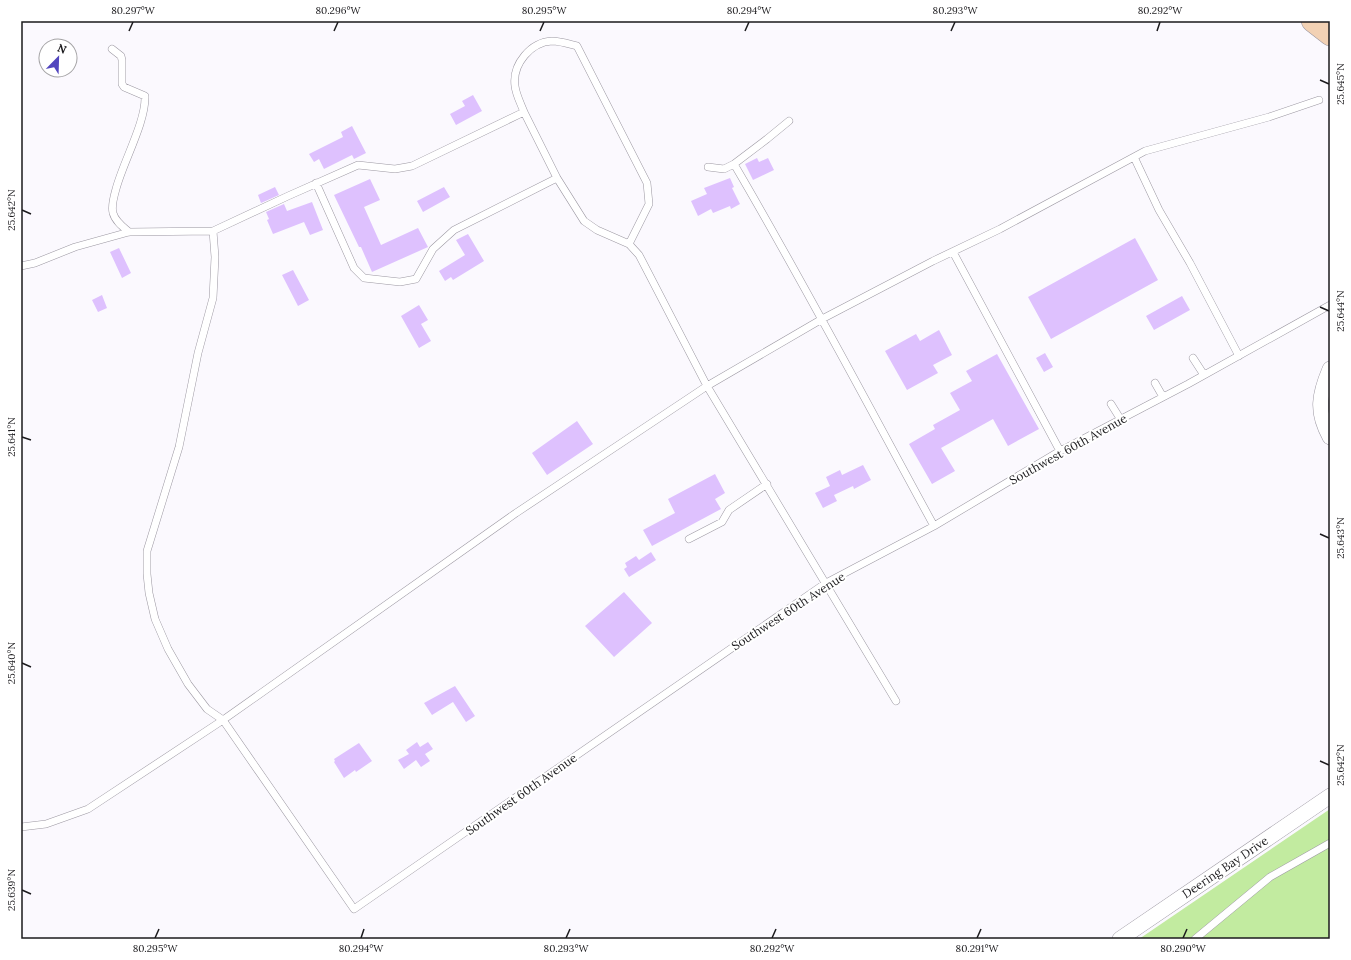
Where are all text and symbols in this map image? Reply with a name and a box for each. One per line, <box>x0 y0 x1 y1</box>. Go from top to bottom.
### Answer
text: 80.297°W <box>111 4 156 17</box>
text: 80.296°W <box>315 4 362 17</box>
text: 80.295°W <box>522 4 567 17</box>
text: 80.294°W <box>727 4 772 17</box>
text: 80.293°W <box>933 4 978 17</box>
text: 80.292°W <box>1138 4 1183 17</box>
north arrow <box>38 38 78 78</box>
text: N <box>55 41 69 57</box>
text: 25.645°N <box>1334 63 1347 105</box>
text: 25.642°N <box>5 189 18 231</box>
text: 25.644°N <box>1334 290 1347 332</box>
street label: Southwest 60th Avenue <box>1007 410 1130 488</box>
text: 25.641°N <box>5 417 18 457</box>
text: 25.643°N <box>1334 517 1347 559</box>
street label: Southwest 60th Avenue <box>728 568 848 653</box>
text: 25.640°N <box>5 641 18 684</box>
text: 25.642°N <box>1334 744 1347 786</box>
street label: Southwest 60th Avenue <box>463 750 580 838</box>
street label: Deering Bay Drive <box>1179 832 1271 901</box>
text: 25.639°N <box>5 869 18 911</box>
text: 80.295°W <box>133 942 178 955</box>
text: 80.294°W <box>339 942 384 955</box>
text: 80.293°W <box>544 942 589 955</box>
text: 80.292°W <box>750 942 795 955</box>
text: 80.291°W <box>956 942 1000 955</box>
text: 80.290°W <box>1160 942 1207 955</box>

